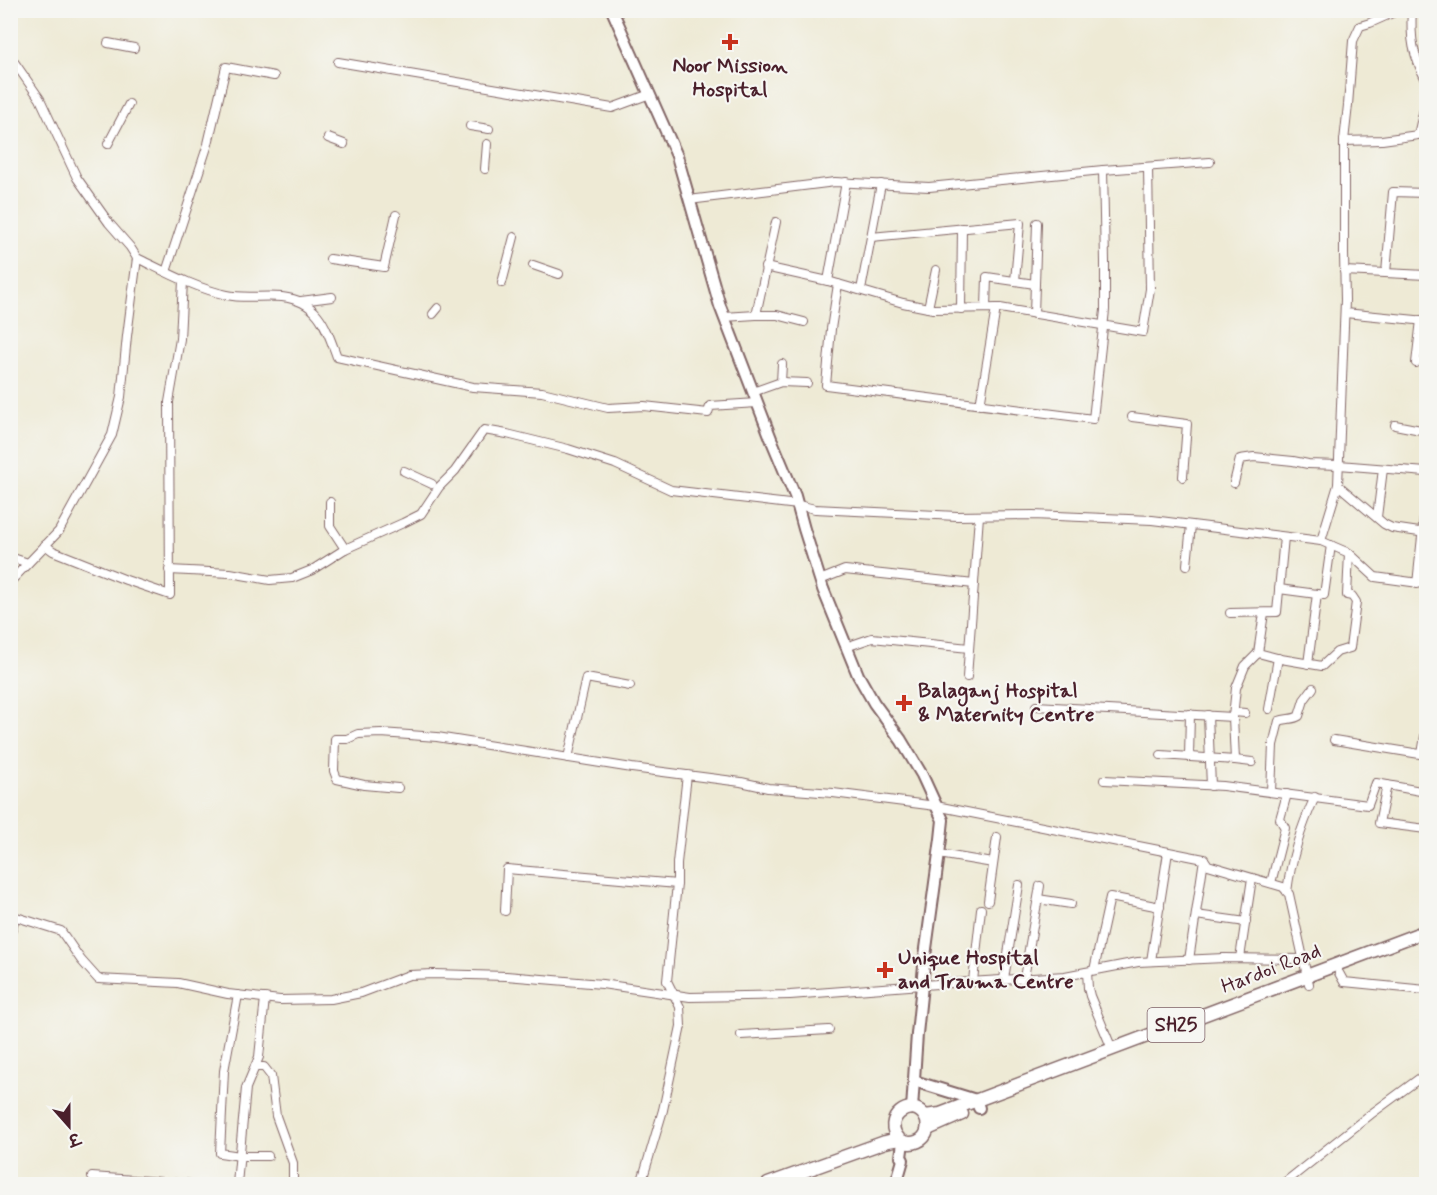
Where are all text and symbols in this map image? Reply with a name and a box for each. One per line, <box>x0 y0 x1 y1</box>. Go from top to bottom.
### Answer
marker: Noor Mission Hospital <box>721 33 739 51</box>
place label: Noor Mission Hospital <box>672 52 788 104</box>
place label: Balaganj Hospital & Maternity Centre <box>918 677 1094 729</box>
marker: Balaganj Hospital & Maternity Centre <box>895 694 913 712</box>
street label: Hardoi Road <box>1217 937 1325 1001</box>
place label: Unique Hospital and Trauma Centre <box>898 944 1074 996</box>
marker: Unique Hospital and Trauma Centre <box>876 961 894 979</box>
road number: SH25 <box>1148 1008 1204 1042</box>
north arrow <box>39 1096 99 1156</box>
text: उ <box>64 1126 84 1151</box>

